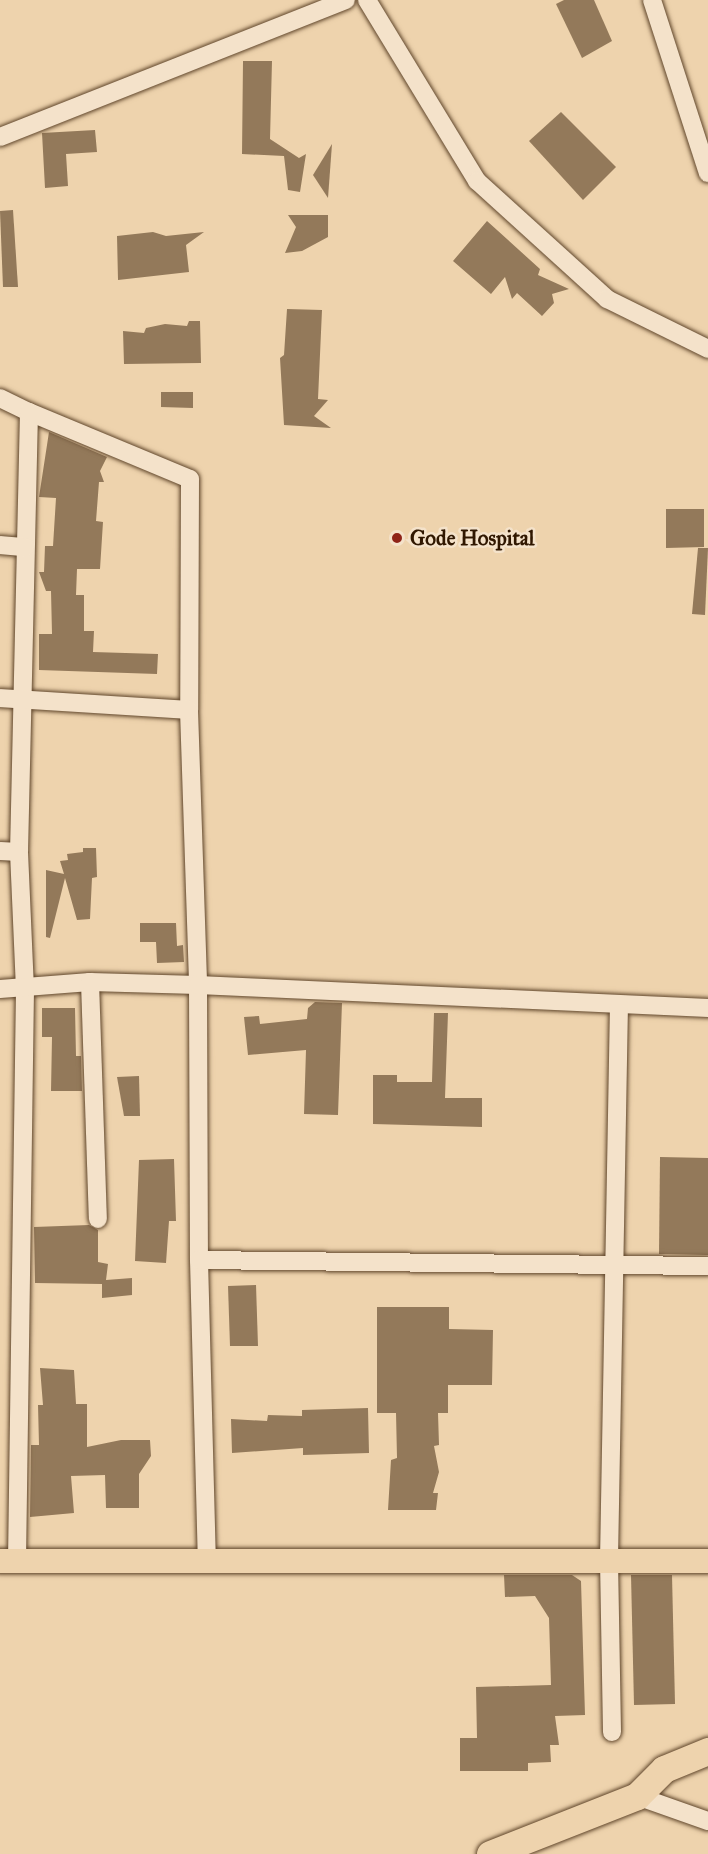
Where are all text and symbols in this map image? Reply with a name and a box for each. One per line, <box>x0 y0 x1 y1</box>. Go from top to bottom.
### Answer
place label: Gode Hospital <box>410 525 534 551</box>
marker: Gode Hospital <box>388 529 406 547</box>

